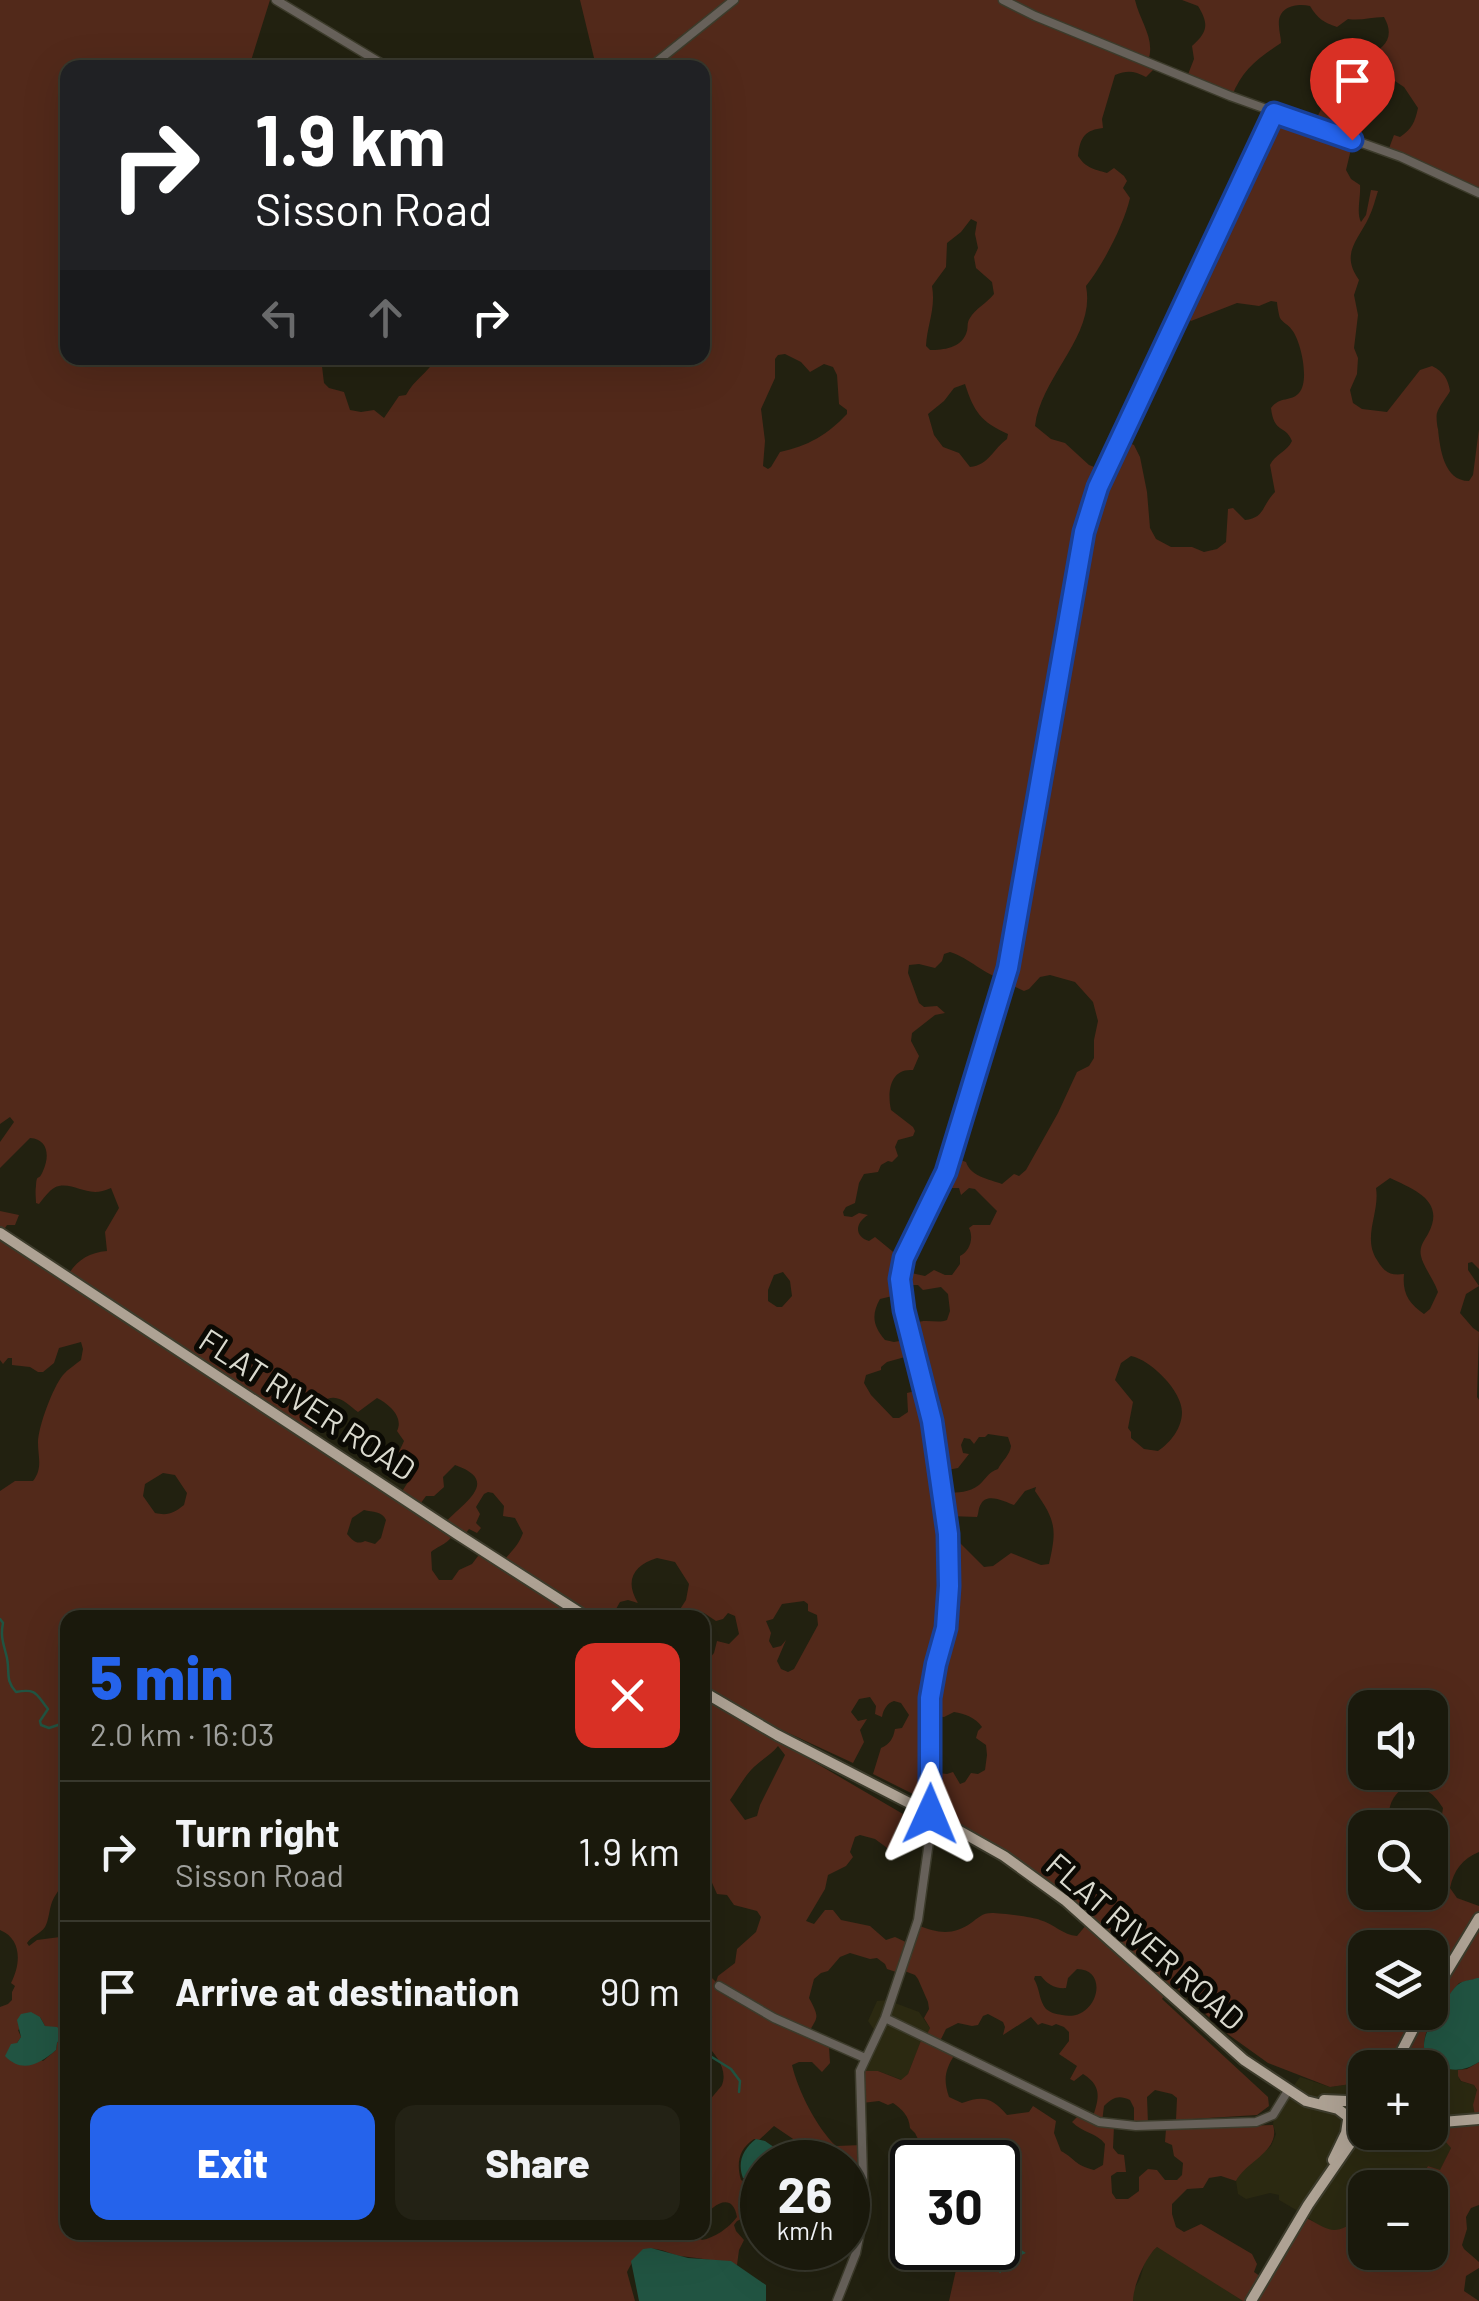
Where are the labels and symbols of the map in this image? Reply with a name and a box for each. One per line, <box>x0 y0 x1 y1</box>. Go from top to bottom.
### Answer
pin <box>1310 38 1395 141</box>
street label: FLAT RIVER ROAD <box>193 1319 423 1487</box>
position arrow <box>878 1762 982 1866</box>
street label: FLAT RIVER ROAD <box>1040 1844 1253 2037</box>
speed limit sign: 30 <box>890 2140 1020 2270</box>

